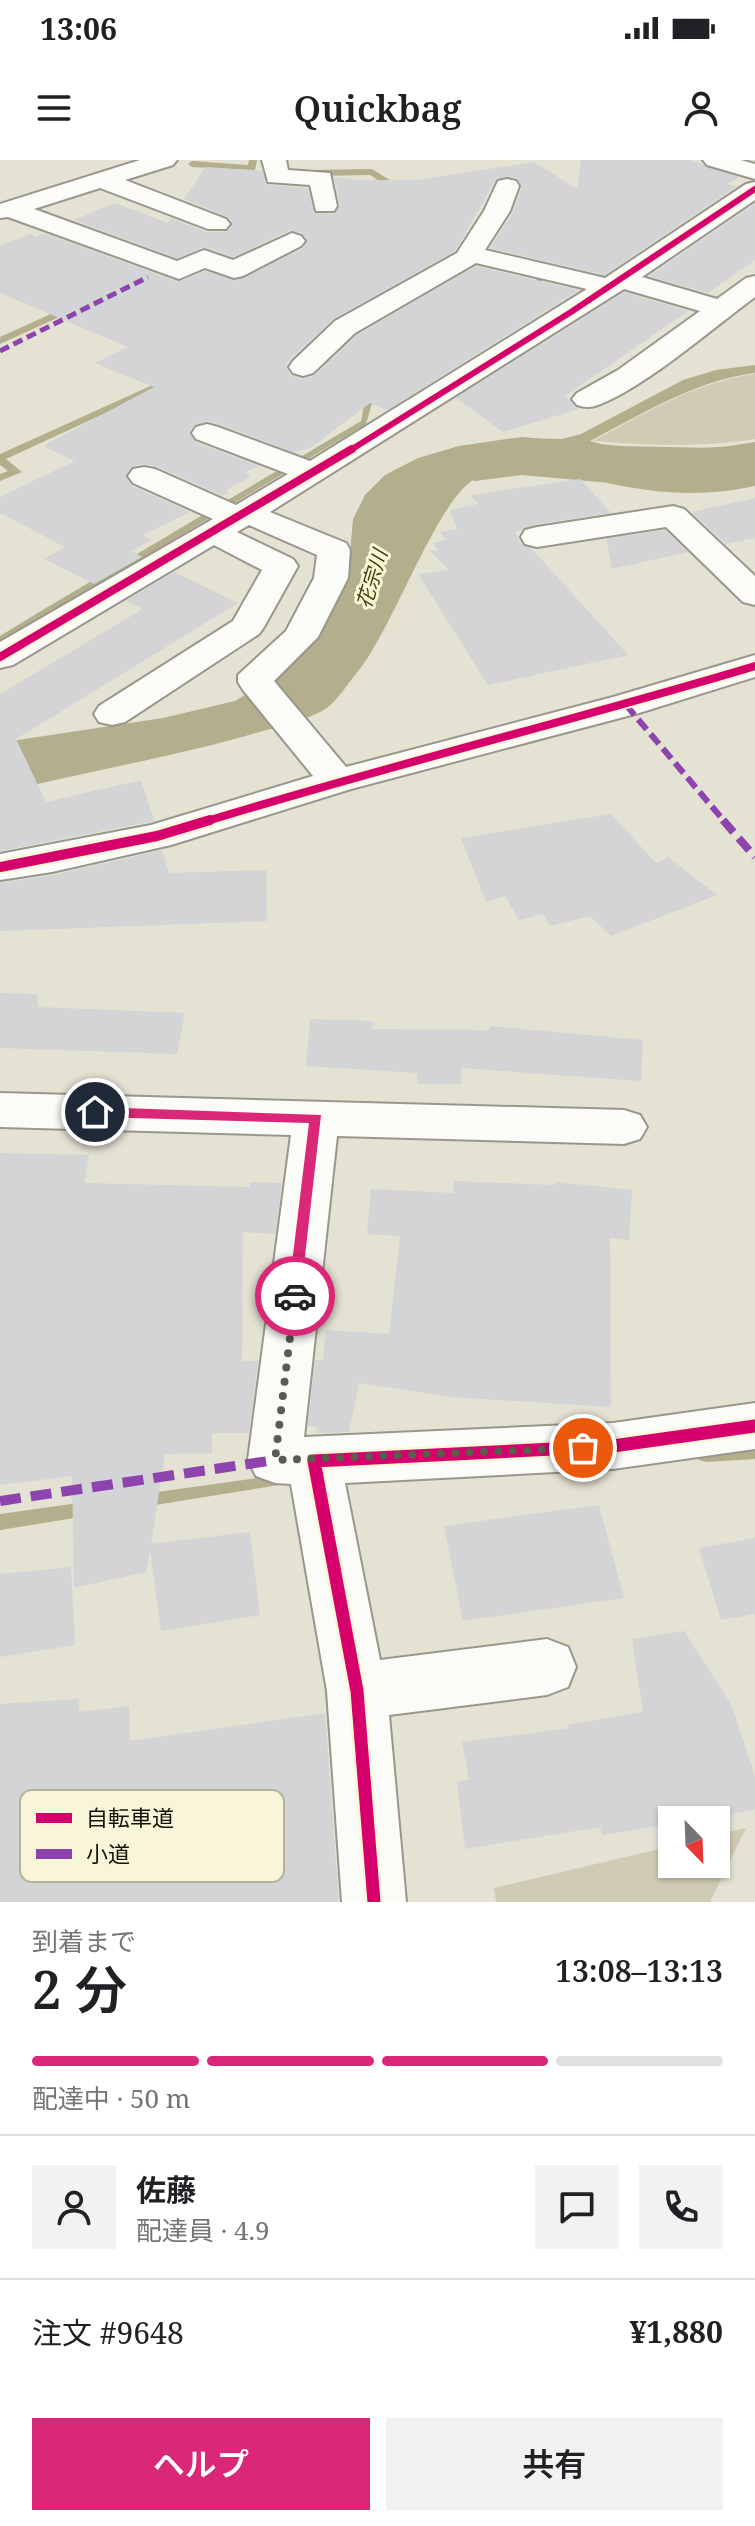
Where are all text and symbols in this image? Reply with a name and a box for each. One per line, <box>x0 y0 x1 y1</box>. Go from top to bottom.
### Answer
text: 13:06 <box>40 8 117 49</box>
text: Quickbag <box>293 84 462 133</box>
icon: menu <box>32 86 76 130</box>
icon: person <box>679 86 723 130</box>
water label: 花宗川 <box>350 544 394 611</box>
pin <box>61 1078 129 1146</box>
icon: home <box>73 1090 117 1134</box>
courier <box>255 1256 335 1336</box>
icon: car <box>273 1274 317 1318</box>
pin <box>549 1414 617 1482</box>
icon: bag <box>561 1426 605 1470</box>
legend <box>20 1790 284 1882</box>
text: 自転車道 <box>86 1802 174 1832</box>
north arrow <box>658 1806 730 1878</box>
map controls <box>658 1806 730 1878</box>
text: 小道 <box>86 1838 130 1868</box>
text: 到着まで <box>32 1923 136 1959</box>
text: 13:08–13:13 <box>555 1950 723 1991</box>
text: 2 分 <box>32 1953 127 2024</box>
text: 配達中 · 50 m <box>32 2080 190 2116</box>
button: person <box>32 2165 116 2249</box>
button: chat <box>535 2165 619 2249</box>
button: phone <box>639 2165 723 2249</box>
text: 佐藤 <box>136 2169 196 2210</box>
text: 配達員 · 4.9 <box>136 2212 270 2248</box>
text: ¥1,880 <box>629 2311 723 2352</box>
text: 注文 #9648 <box>32 2312 184 2353</box>
button: ヘルプ <box>32 2418 370 2510</box>
button: 共有 <box>386 2418 723 2510</box>

